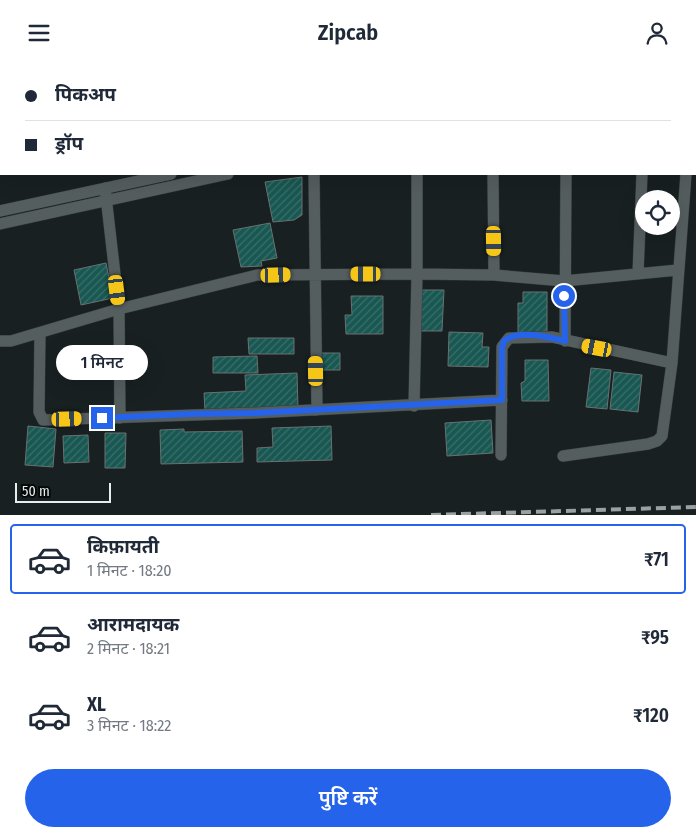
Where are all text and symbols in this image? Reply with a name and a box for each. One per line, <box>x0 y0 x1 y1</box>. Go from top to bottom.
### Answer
icon: menu <box>25 19 53 47</box>
text: Zipcab <box>318 19 378 46</box>
icon: person <box>643 19 671 47</box>
text: पिकअप <box>55 83 116 106</box>
text: ड्रॉप <box>55 132 83 155</box>
map controls <box>635 190 680 235</box>
button: locate <box>635 190 680 235</box>
car <box>486 226 501 256</box>
car <box>260 267 291 283</box>
car <box>351 267 381 282</box>
car <box>107 274 126 306</box>
route start <box>553 285 575 307</box>
car <box>580 338 613 358</box>
callout: 1 मिनट <box>56 345 148 381</box>
text: 1 मिनट <box>81 353 123 372</box>
car <box>308 356 323 386</box>
route end <box>91 407 113 429</box>
car <box>51 411 82 427</box>
scale bar <box>15 479 111 503</box>
text: 50 m <box>22 483 50 500</box>
text: किफ़ायती <box>87 535 159 558</box>
icon: car <box>27 537 72 582</box>
text: ₹71 <box>644 548 669 571</box>
text: 1 मिनट · 18:20 <box>87 561 172 580</box>
text: आरामदायक <box>87 613 179 636</box>
icon: car <box>27 615 72 660</box>
text: ₹95 <box>641 626 669 649</box>
text: 2 मिनट · 18:21 <box>87 639 170 658</box>
icon: car <box>27 693 72 738</box>
text: XL <box>87 693 106 716</box>
text: ₹120 <box>633 704 669 727</box>
text: 3 मिनट · 18:22 <box>87 716 171 735</box>
button: पुष्टि करें <box>25 769 671 827</box>

